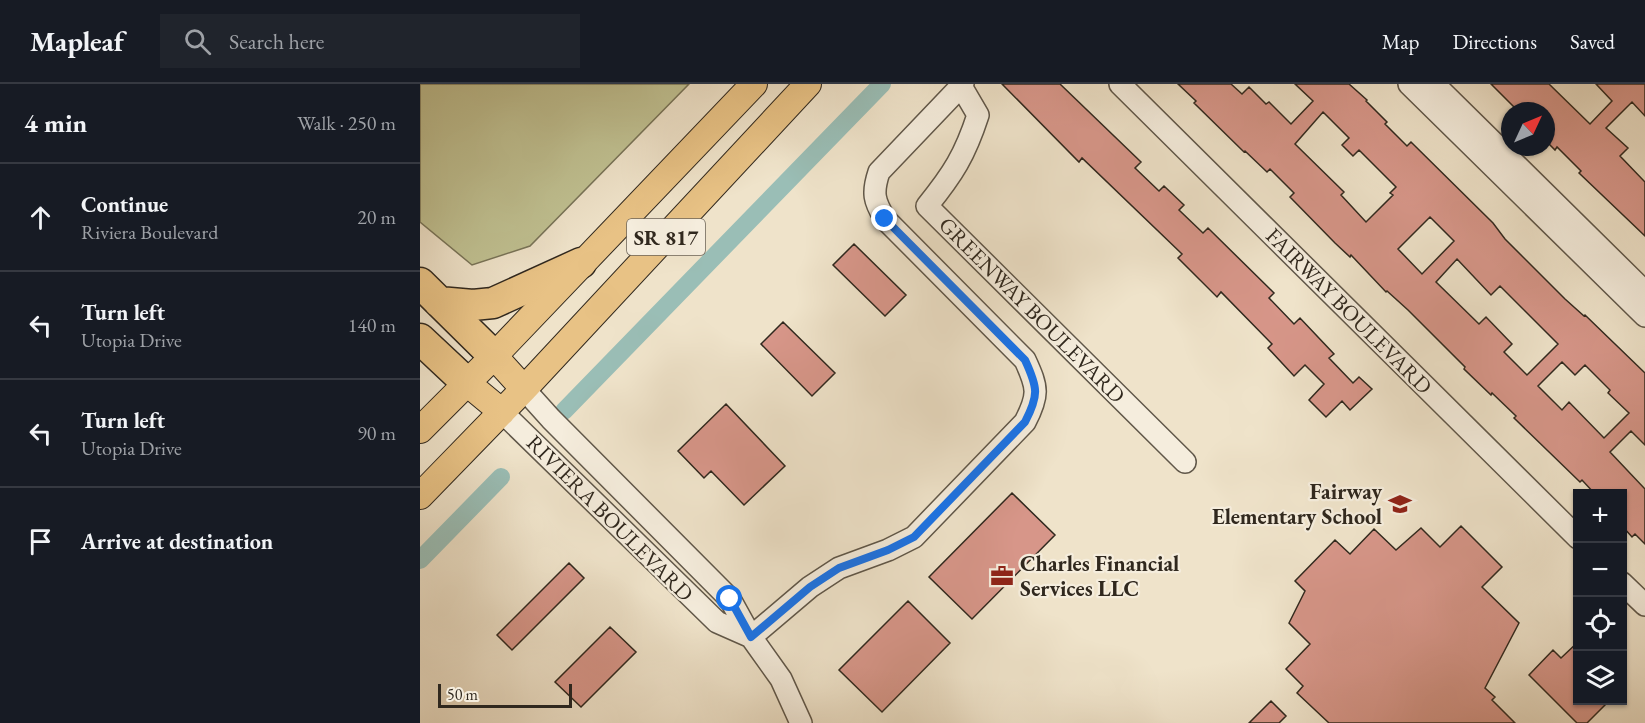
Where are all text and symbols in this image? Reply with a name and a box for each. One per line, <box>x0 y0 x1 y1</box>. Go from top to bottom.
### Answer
search box <box>160 14 580 68</box>
text: Mapleaf <box>30 23 124 59</box>
icon: search <box>181 25 214 58</box>
text: Search here <box>229 27 324 56</box>
text: Map <box>1382 28 1419 55</box>
text: Directions <box>1452 28 1537 55</box>
text: Saved <box>1570 28 1615 55</box>
north arrow <box>1501 102 1555 156</box>
text: 4 min <box>24 106 87 140</box>
text: Walk · 250 m <box>297 110 396 136</box>
text: Continue <box>81 190 168 219</box>
icon: ahead <box>24 201 57 234</box>
text: 20 m <box>357 204 396 230</box>
route end <box>871 205 897 231</box>
street label: GREENWAY BOULEVARD <box>932 210 1132 410</box>
text: Riviera Boulevard <box>81 219 218 245</box>
road number: SR 817 <box>627 219 705 255</box>
street label: FAIRWAY BOULEVARD <box>1260 222 1438 400</box>
text: Turn left <box>81 298 165 327</box>
icon: left <box>24 309 57 342</box>
text: 140 m <box>348 312 396 338</box>
text: Utopia Drive <box>81 327 182 353</box>
text: Turn left <box>81 406 165 435</box>
icon: left <box>24 417 57 450</box>
text: 90 m <box>357 420 396 446</box>
street label: RIVIERA BOULEVARD <box>520 428 700 608</box>
text: Utopia Drive <box>81 435 182 461</box>
place label: Fairway Elementary School <box>1212 477 1382 531</box>
map controls <box>1573 489 1627 705</box>
button: + <box>1573 489 1627 543</box>
school or university icon: Fairway Elementary School <box>1387 491 1413 517</box>
icon: arrive <box>24 525 57 558</box>
text: Arrive at destination <box>81 527 273 556</box>
button: − <box>1573 543 1627 597</box>
place label: Charles Financial Services LLC <box>1020 549 1179 603</box>
office icon: Charles Financial Services LLC <box>989 563 1015 589</box>
route start <box>716 585 742 611</box>
button: locate <box>1573 597 1627 651</box>
button: layers <box>1573 651 1627 705</box>
scale bar <box>438 681 572 708</box>
text: 50 m <box>447 684 478 705</box>

